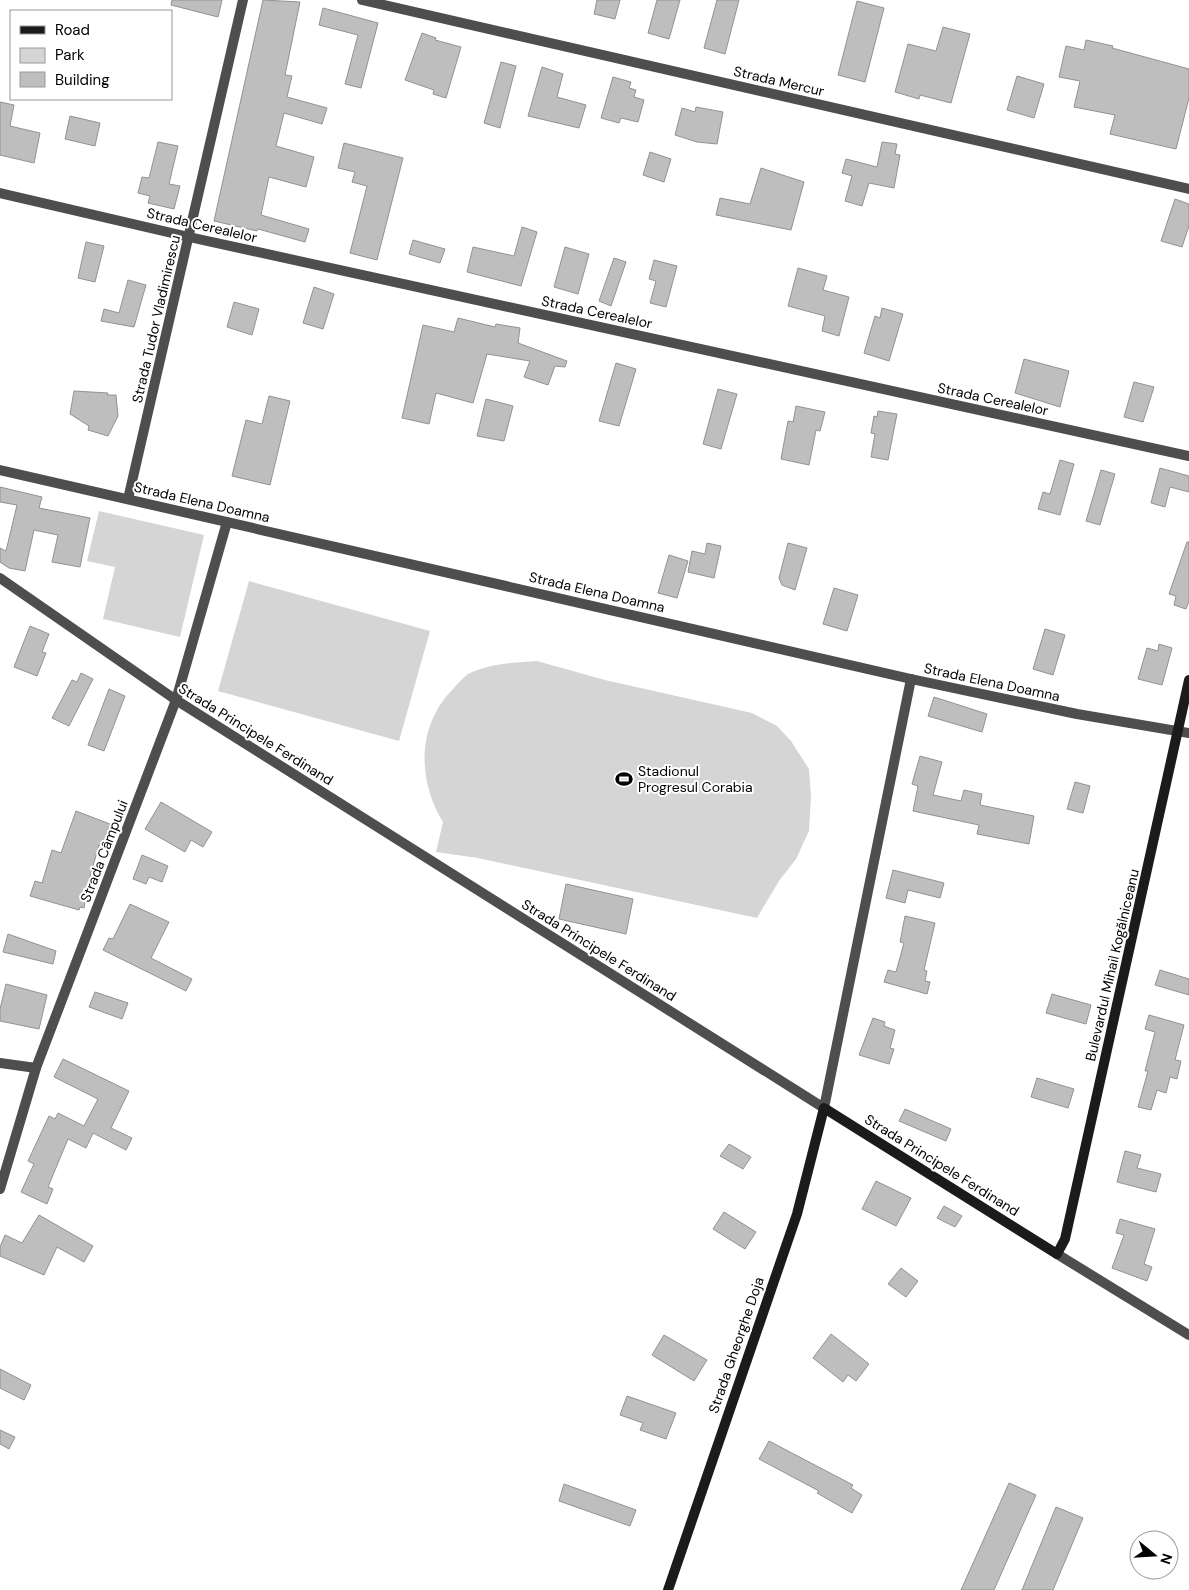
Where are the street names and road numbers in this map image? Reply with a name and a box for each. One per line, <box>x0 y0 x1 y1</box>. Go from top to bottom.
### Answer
street label: Strada Mercur <box>732 62 826 100</box>
street label: Strada Cerealelor <box>145 204 259 246</box>
street label: Strada Tudor Vladimirescu <box>128 233 184 405</box>
street label: Strada Cerealelor <box>540 291 654 333</box>
street label: Strada Cerealelor <box>936 378 1050 420</box>
street label: Strada Elena Doamna <box>132 478 272 526</box>
street label: Strada Elena Doamna <box>527 568 667 616</box>
street label: Strada Elena Doamna <box>922 659 1062 705</box>
street label: Strada Principele Ferdinand <box>175 679 337 789</box>
street label: Strada Câmpului <box>76 797 132 905</box>
street label: Bulevardul Mihail Kogălniceanu <box>1081 867 1143 1063</box>
street label: Strada Principele Ferdinand <box>518 895 680 1005</box>
street label: Strada Principele Ferdinand <box>861 1110 1023 1220</box>
street label: Strada Gheorghe Doja <box>704 1274 768 1416</box>

